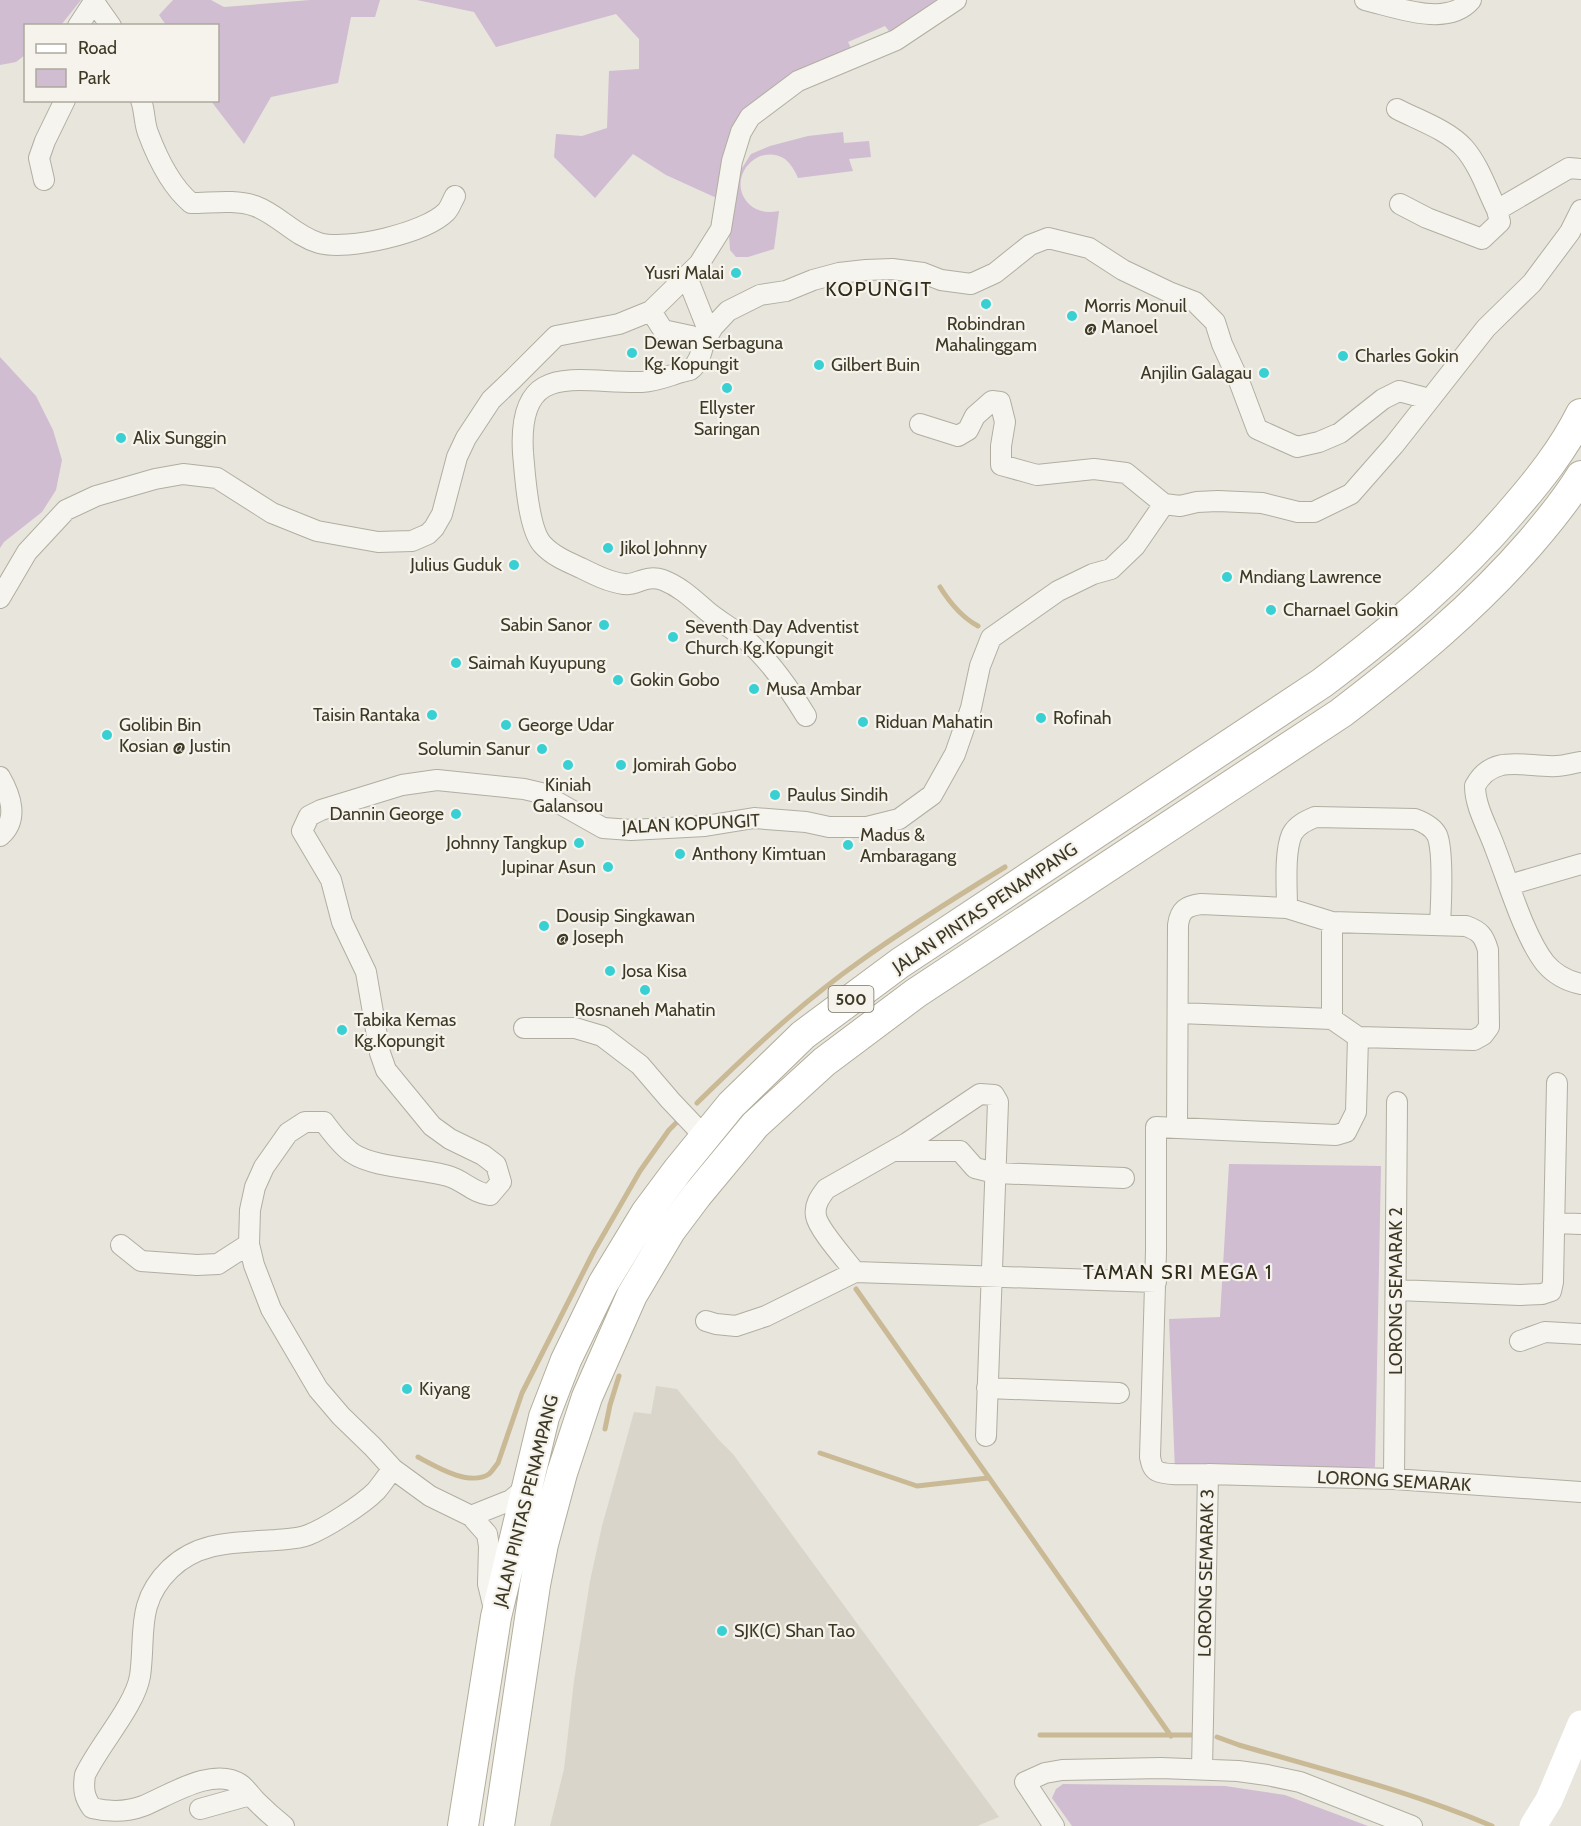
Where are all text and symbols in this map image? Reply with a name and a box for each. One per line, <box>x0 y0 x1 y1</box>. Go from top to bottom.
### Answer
legend <box>24 24 219 102</box>
text: Road <box>78 37 117 59</box>
text: Park <box>78 67 111 89</box>
place label: Yusri Malai <box>644 262 724 284</box>
marker: Yusri Malai <box>729 266 743 280</box>
district label: KOPUNGIT <box>825 277 933 301</box>
place label: Morris Monuil @ Manoel <box>1084 295 1188 338</box>
marker: Robindran Mahalinggam <box>979 297 993 311</box>
marker: Morris Monuil @ Manoel <box>1065 309 1079 323</box>
place label: Robindran Mahalinggam <box>935 313 1037 356</box>
place label: Dewan Serbaguna Kg. Kopungit <box>644 332 783 375</box>
place label: Charles Gokin <box>1355 345 1459 367</box>
marker: Dewan Serbaguna Kg. Kopungit <box>625 346 639 360</box>
marker: Charles Gokin <box>1336 349 1350 363</box>
place label: Gilbert Buin <box>831 354 920 376</box>
marker: Gilbert Buin <box>812 358 826 372</box>
place label: Anjilin Galagau <box>1140 362 1252 384</box>
marker: Anjilin Galagau <box>1257 366 1271 380</box>
marker: Ellyster Saringan <box>720 381 734 395</box>
place label: Ellyster Saringan <box>694 397 760 440</box>
place label: Alix Sunggin <box>133 427 227 449</box>
marker: Alix Sunggin <box>114 431 128 445</box>
place label: Jikol Johnny <box>619 537 707 559</box>
marker: Jikol Johnny <box>601 541 615 555</box>
place label: Julius Guduk <box>409 554 503 576</box>
marker: Julius Guduk <box>507 558 521 572</box>
place label: Mndiang Lawrence <box>1239 566 1382 588</box>
marker: Mndiang Lawrence <box>1220 570 1234 584</box>
place label: Charnael Gokin <box>1283 599 1398 621</box>
marker: Charnael Gokin <box>1264 603 1278 617</box>
place label: Sabin Sanor <box>500 614 592 636</box>
place label: Seventh Day Adventist Church Kg.Kopungit <box>685 616 859 659</box>
marker: Sabin Sanor <box>597 618 611 632</box>
marker: Seventh Day Adventist Church Kg.Kopungit <box>666 630 680 644</box>
place label: Saimah Kuyupung <box>468 652 606 674</box>
marker: Saimah Kuyupung <box>449 656 463 670</box>
place label: Gokin Gobo <box>630 669 720 691</box>
marker: Gokin Gobo <box>611 673 625 687</box>
place label: Musa Ambar <box>766 678 861 700</box>
marker: Musa Ambar <box>747 682 761 696</box>
place label: Taisin Rantaka <box>313 704 420 726</box>
place label: Rofinah <box>1053 707 1112 729</box>
marker: Taisin Rantaka <box>425 708 439 722</box>
place label: Riduan Mahatin <box>875 711 993 733</box>
marker: Rofinah <box>1034 711 1048 725</box>
place label: Golibin Bin Kosian @ Justin <box>119 714 231 757</box>
place label: George Udar <box>518 714 614 736</box>
marker: Riduan Mahatin <box>856 715 870 729</box>
marker: George Udar <box>499 718 513 732</box>
marker: Golibin Bin Kosian @ Justin <box>100 728 114 742</box>
place label: Solumin Sanur <box>418 738 530 760</box>
marker: Solumin Sanur <box>535 742 549 756</box>
place label: Jomirah Gobo <box>632 754 737 776</box>
marker: Kiniah Galansou <box>561 758 575 772</box>
marker: Jomirah Gobo <box>614 758 628 772</box>
place label: Kiniah Galansou <box>533 774 603 817</box>
place label: Paulus Sindih <box>787 784 888 806</box>
marker: Paulus Sindih <box>768 788 782 802</box>
place label: Dannin George <box>329 803 444 825</box>
marker: Dannin George <box>449 807 463 821</box>
street label: JALAN KOPUNGIT <box>620 809 761 839</box>
place label: Madus & Ambaragang <box>860 824 957 867</box>
place label: Johnny Tangkup <box>445 832 567 854</box>
marker: Johnny Tangkup <box>572 836 586 850</box>
marker: Madus & Ambaragang <box>841 838 855 852</box>
street label: JALAN PINTAS PENAMPANG <box>888 838 1082 979</box>
place label: Anthony Kimtuan <box>692 843 826 865</box>
marker: Anthony Kimtuan <box>673 847 687 861</box>
place label: Jupinar Asun <box>501 856 596 878</box>
marker: Jupinar Asun <box>601 860 615 874</box>
place label: Dousip Singkawan @ Joseph <box>556 905 695 948</box>
marker: Dousip Singkawan @ Joseph <box>537 919 551 933</box>
place label: Josa Kisa <box>621 960 687 982</box>
marker: Josa Kisa <box>603 964 617 978</box>
marker: Rosnaneh Mahatin <box>638 983 652 997</box>
road number: 500 <box>828 986 874 1012</box>
place label: Rosnaneh Mahatin <box>575 999 715 1021</box>
place label: Tabika Kemas Kg.Kopungit <box>354 1009 456 1052</box>
marker: Tabika Kemas Kg.Kopungit <box>335 1023 349 1037</box>
street label: LORONG SEMARAK 2 <box>1385 1207 1407 1375</box>
district label: TAMAN SRI MEGA 1 <box>1083 1260 1273 1284</box>
place label: Kiyang <box>419 1378 471 1400</box>
marker: Kiyang <box>400 1382 414 1396</box>
street label: JALAN PINTAS PENAMPANG <box>489 1392 563 1611</box>
street label: LORONG SEMARAK <box>1316 1466 1472 1496</box>
street label: LORONG SEMARAK 3 <box>1194 1489 1218 1657</box>
place label: SJK(C) Shan Tao <box>734 1620 855 1642</box>
marker: SJK(C) Shan Tao <box>715 1624 729 1638</box>

